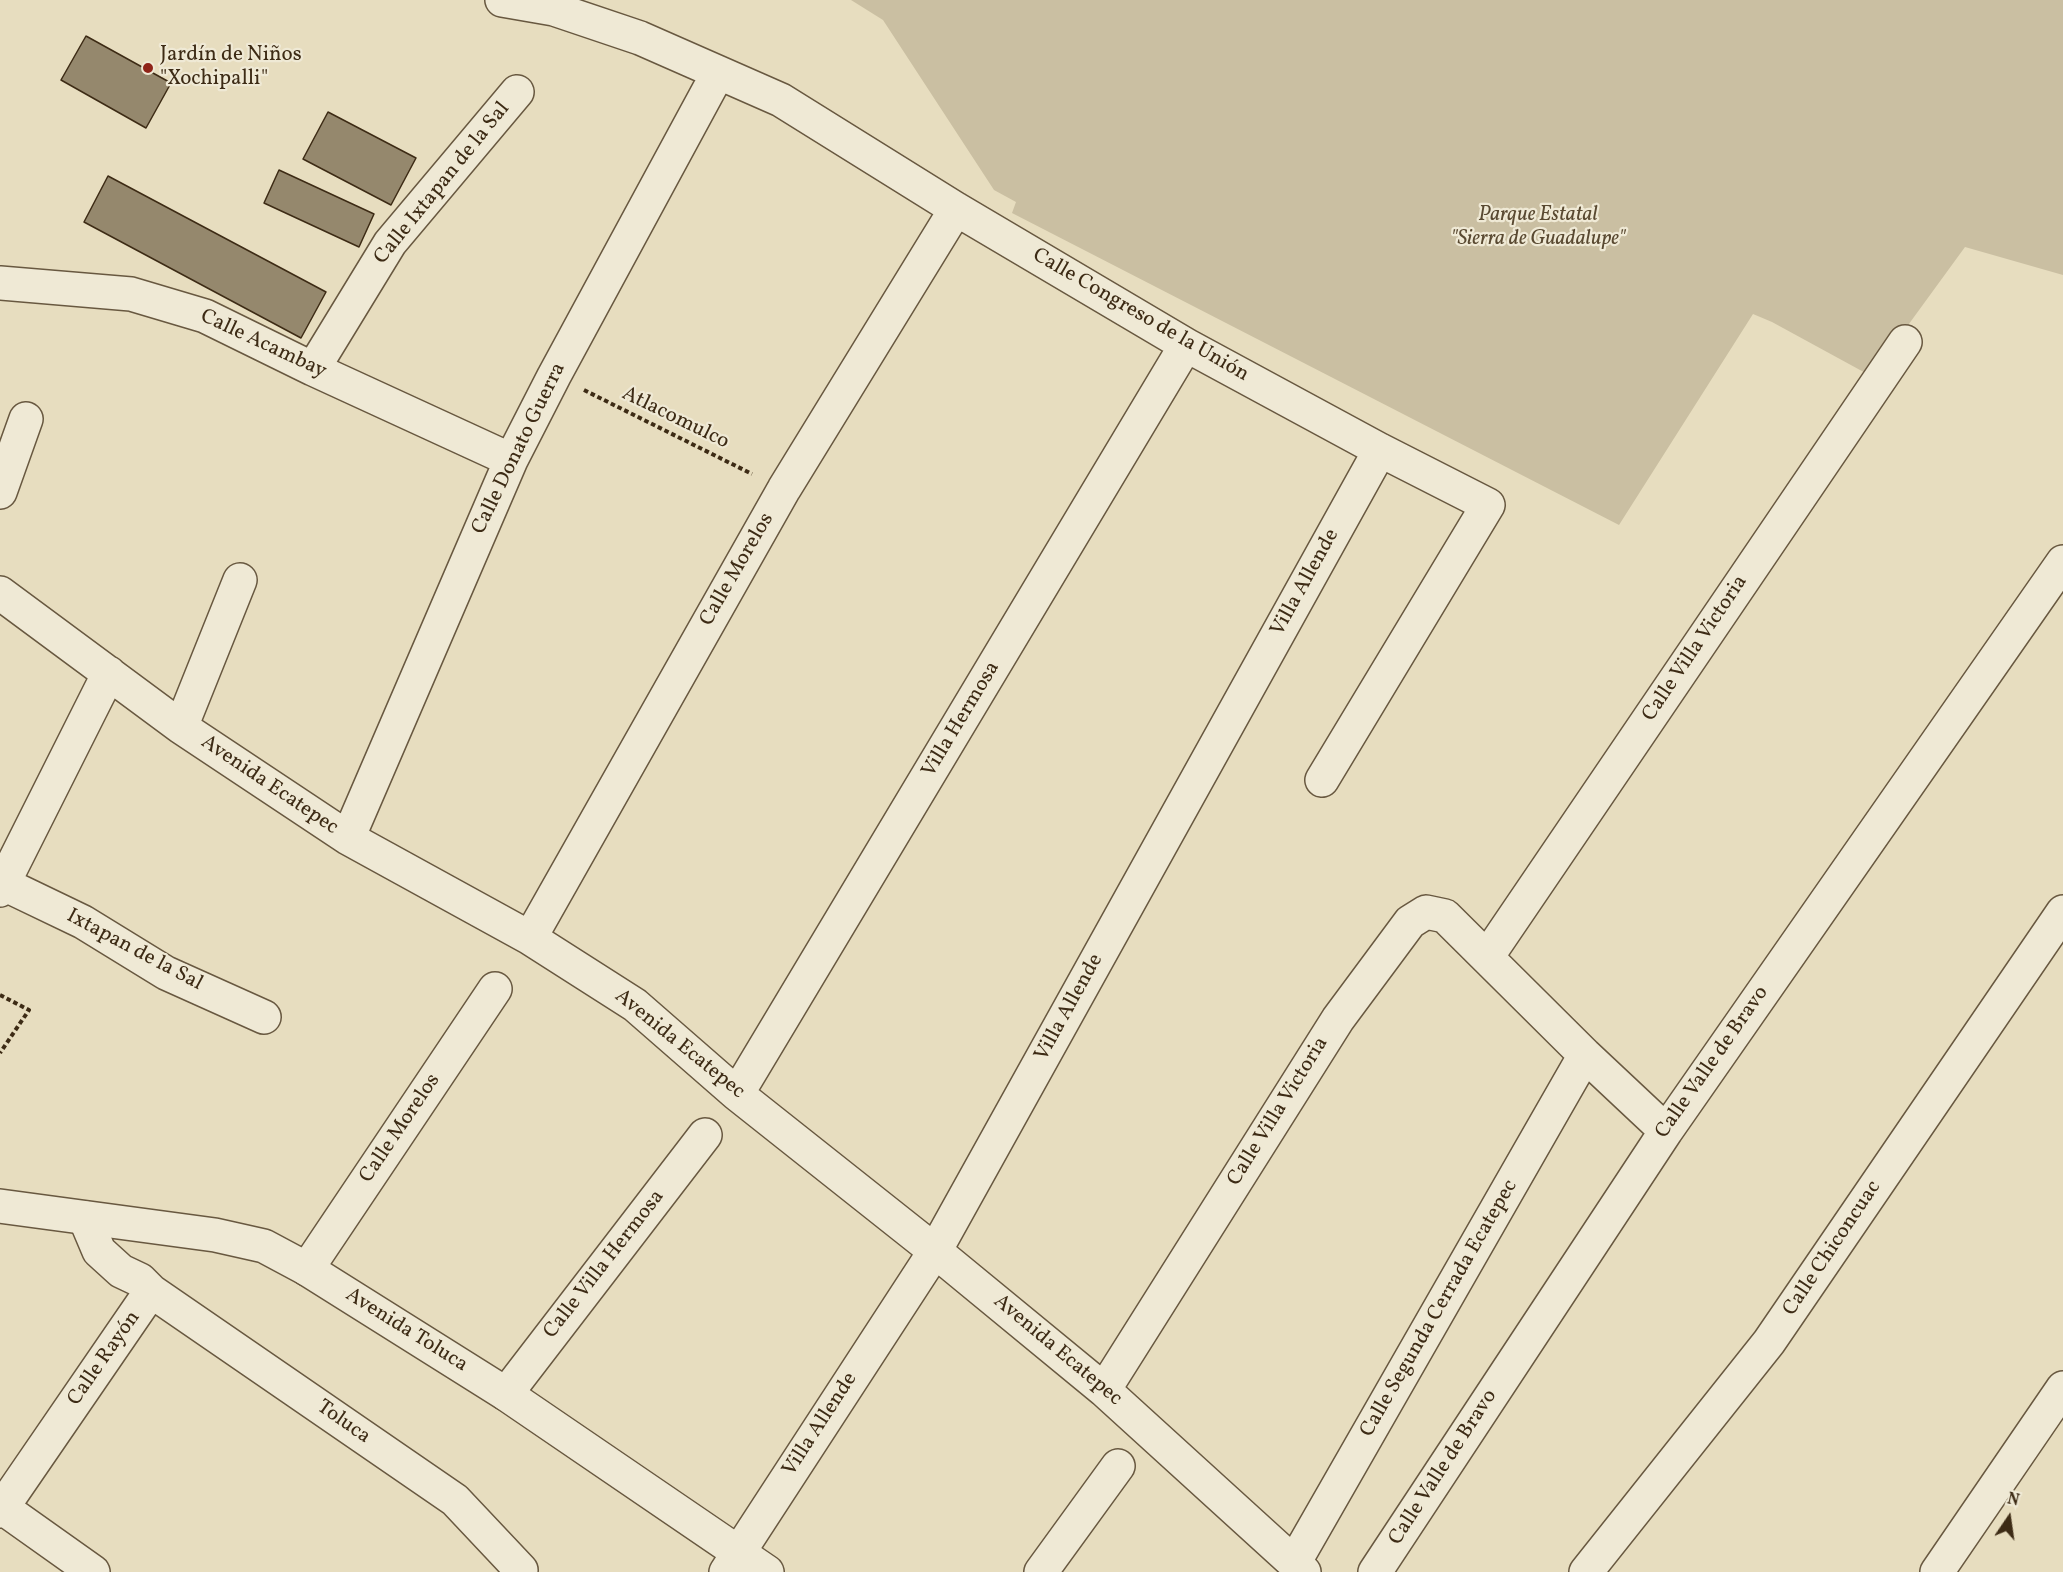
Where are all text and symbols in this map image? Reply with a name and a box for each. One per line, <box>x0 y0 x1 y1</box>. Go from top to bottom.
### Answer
place label: Jardín de Niños "Xochipalli" <box>160 43 302 93</box>
marker: Jardín de Niños "Xochipalli" <box>141 61 155 75</box>
street label: Calle Ixtapan de la Sal <box>370 98 516 270</box>
park label: Parque Estatal "Sierra de Guadalupe" <box>1450 203 1626 253</box>
street label: Calle Congreso de la Unión <box>1027 244 1253 388</box>
street label: Calle Acambay <box>196 305 330 385</box>
street label: Calle Donato Guerra <box>468 359 572 539</box>
street label: Atlacomulco <box>617 382 733 456</box>
street label: Calle Morelos <box>695 509 781 631</box>
street label: Villa Allende <box>1266 525 1346 641</box>
street label: Calle Villa Victoria <box>1638 571 1754 727</box>
street label: Villa Hermosa <box>918 658 1006 782</box>
street label: Avenida Ecatepec <box>195 731 343 841</box>
street label: Ixtapan de la Sal <box>62 905 206 997</box>
street label: Villa Allende <box>1030 950 1110 1066</box>
street label: Calle Valle de Bravo <box>1651 982 1775 1144</box>
street label: Avenida Ecatepec <box>609 985 749 1105</box>
street label: Calle Villa Victoria <box>1223 1033 1335 1191</box>
street label: Calle Morelos <box>355 1070 447 1188</box>
street label: Calle Segunda Cerrada Ecatepec <box>1356 1176 1524 1442</box>
street label: Calle Chiconcuac <box>1778 1177 1888 1321</box>
street label: Calle Villa Hermosa <box>539 1186 671 1344</box>
street label: Avenida Toluca <box>340 1283 472 1379</box>
street label: Avenida Ecatepec <box>987 1290 1127 1412</box>
street label: Calle Rayón <box>63 1307 147 1411</box>
street label: Villa Allende <box>778 1368 864 1482</box>
street label: Calle Valle de Bravo <box>1384 1386 1504 1550</box>
street label: Toluca <box>311 1396 375 1450</box>
north arrow <box>1979 1488 2039 1548</box>
text: N <box>2005 1488 2021 1512</box>

